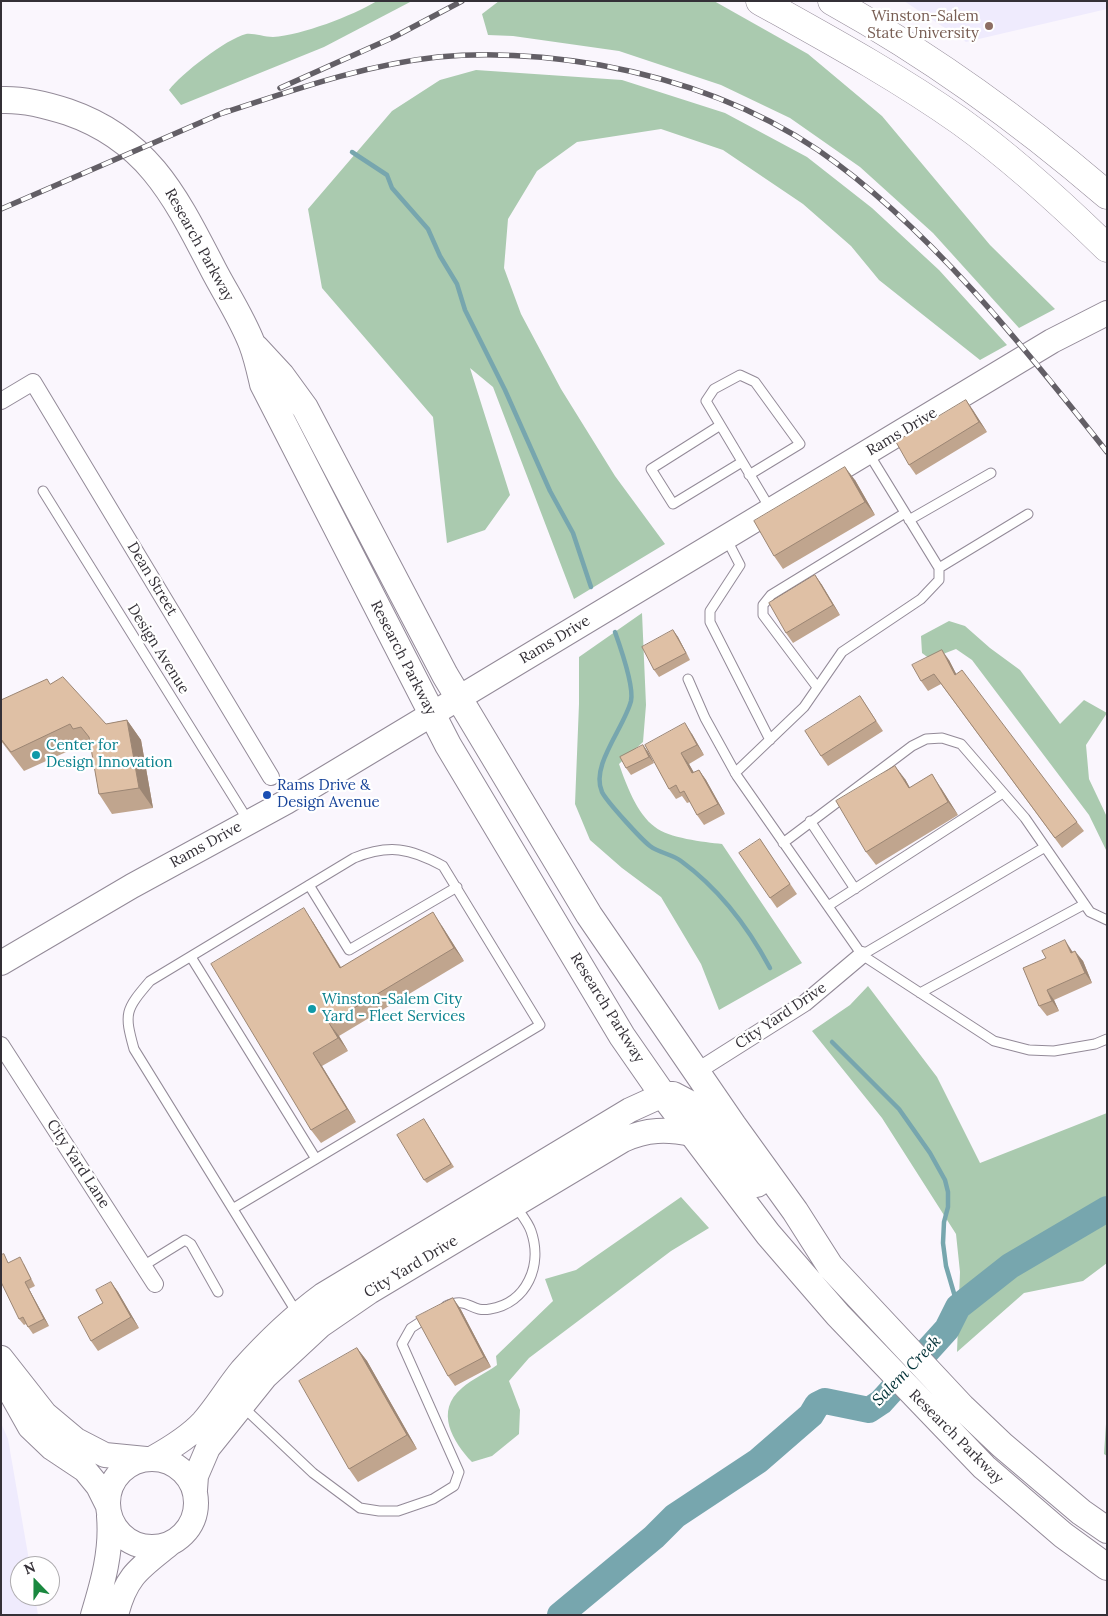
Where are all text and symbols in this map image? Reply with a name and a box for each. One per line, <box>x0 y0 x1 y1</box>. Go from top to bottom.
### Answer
place label: Winston-Salem State University <box>867 8 979 43</box>
marker: Winston-Salem State University <box>983 20 995 32</box>
street label: Research Parkway <box>161 185 237 305</box>
street label: Rams Drive <box>864 404 940 460</box>
street label: Dean Street <box>123 539 181 619</box>
street label: Research Parkway <box>366 598 440 718</box>
street label: Design Avenue <box>123 601 193 697</box>
street label: Rams Drive <box>517 612 593 668</box>
place label: Center for Design Innovation <box>46 737 173 772</box>
marker: Center for Design Innovation <box>30 749 42 761</box>
place label: Rams Drive & Design Avenue <box>277 777 380 812</box>
marker: Rams Drive & Design Avenue <box>261 789 273 801</box>
street label: Rams Drive <box>167 818 245 872</box>
street label: Research Parkway <box>566 950 648 1066</box>
street label: City Yard Drive <box>732 979 830 1053</box>
place label: Winston-Salem City Yard - Fleet Services <box>322 991 465 1026</box>
marker: Winston-Salem City Yard - Fleet Services <box>306 1003 318 1015</box>
street label: City Yard Lane <box>43 1116 113 1212</box>
street label: City Yard Drive <box>361 1232 461 1302</box>
water label: Salem Creek <box>869 1332 945 1410</box>
street label: Research Parkway <box>905 1386 1007 1488</box>
north arrow <box>10 1556 60 1606</box>
text: N <box>21 1558 38 1578</box>

